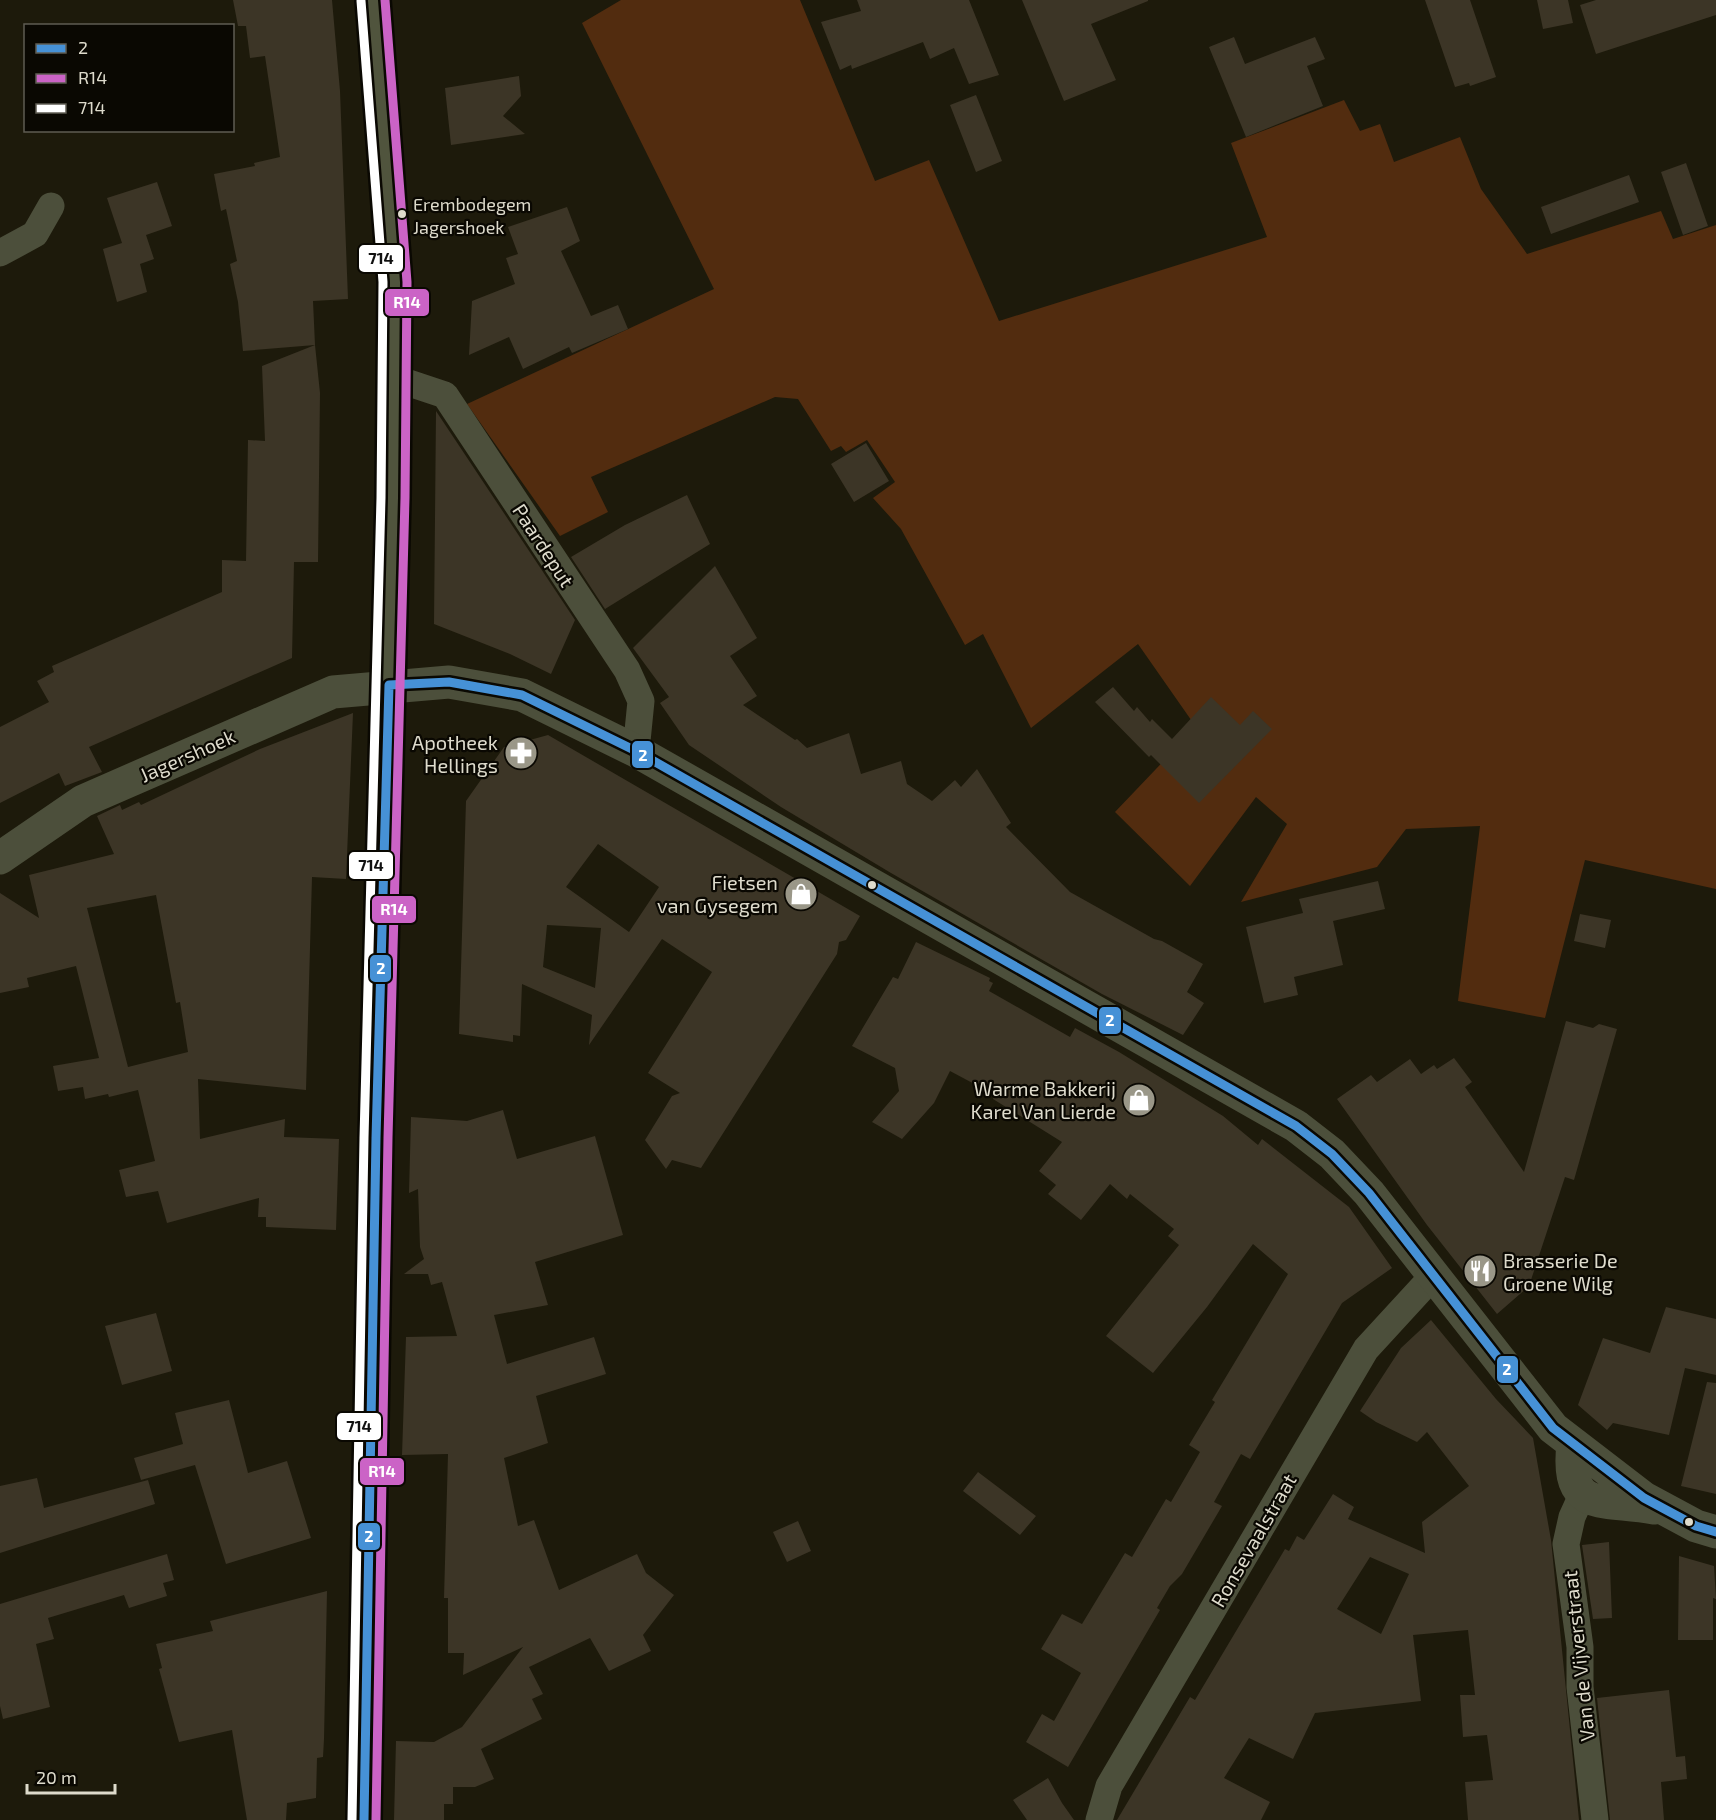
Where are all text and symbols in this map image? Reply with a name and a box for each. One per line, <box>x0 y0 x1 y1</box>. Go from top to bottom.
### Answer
legend <box>24 24 234 132</box>
text: 2 <box>78 36 88 58</box>
text: R14 <box>78 66 107 88</box>
text: 714 <box>78 96 105 118</box>
place label: Erembodegem Jagershoek <box>413 193 531 238</box>
marker: Erembodegem Jagershoek <box>396 208 408 220</box>
line badge: 714 <box>358 244 404 273</box>
text: 714 <box>368 248 394 267</box>
line badge: R14 <box>384 288 430 317</box>
text: R14 <box>393 292 421 311</box>
street label: Paardeput <box>508 499 580 591</box>
street label: Jagershoek <box>136 723 238 787</box>
place label: Apotheek Hellings <box>412 730 498 777</box>
pharmacy icon: Apotheek Hellings <box>503 735 539 771</box>
line badge: 2 <box>631 740 654 769</box>
text: 2 <box>638 745 648 764</box>
line badge: 714 <box>348 851 394 880</box>
text: 714 <box>358 855 384 874</box>
place label: Fietsen van Gysegem <box>657 870 778 917</box>
shop icon: Fietsen van Gysegem <box>783 876 819 912</box>
unlabelled marker <box>866 879 878 891</box>
line badge: R14 <box>371 895 417 924</box>
text: R14 <box>380 899 408 918</box>
line badge: 2 <box>369 954 392 983</box>
text: 2 <box>376 958 386 977</box>
line badge: 2 <box>1098 1006 1122 1035</box>
text: 2 <box>1105 1010 1115 1029</box>
place label: Warme Bakkerij Karel Van Lierde <box>971 1076 1116 1123</box>
shop icon: Warme Bakkerij Karel Van Lierde <box>1121 1082 1157 1118</box>
place label: Brasserie De Groene Wilg <box>1503 1248 1618 1295</box>
restaurant icon: Brasserie De Groene Wilg <box>1462 1253 1498 1289</box>
line badge: 2 <box>1496 1355 1519 1384</box>
text: 2 <box>1502 1359 1512 1378</box>
line badge: 714 <box>336 1412 382 1441</box>
text: 714 <box>346 1416 372 1435</box>
line badge: R14 <box>359 1457 405 1486</box>
text: R14 <box>368 1461 396 1480</box>
street label: Ronsevaalstraat <box>1205 1469 1301 1611</box>
unlabelled marker <box>1683 1516 1695 1528</box>
line badge: 2 <box>357 1522 381 1551</box>
text: 2 <box>364 1526 374 1545</box>
street label: Van de Vijverstraat <box>1557 1569 1599 1743</box>
scale bar <box>27 1757 116 1795</box>
text: 20 m <box>36 1766 77 1788</box>

